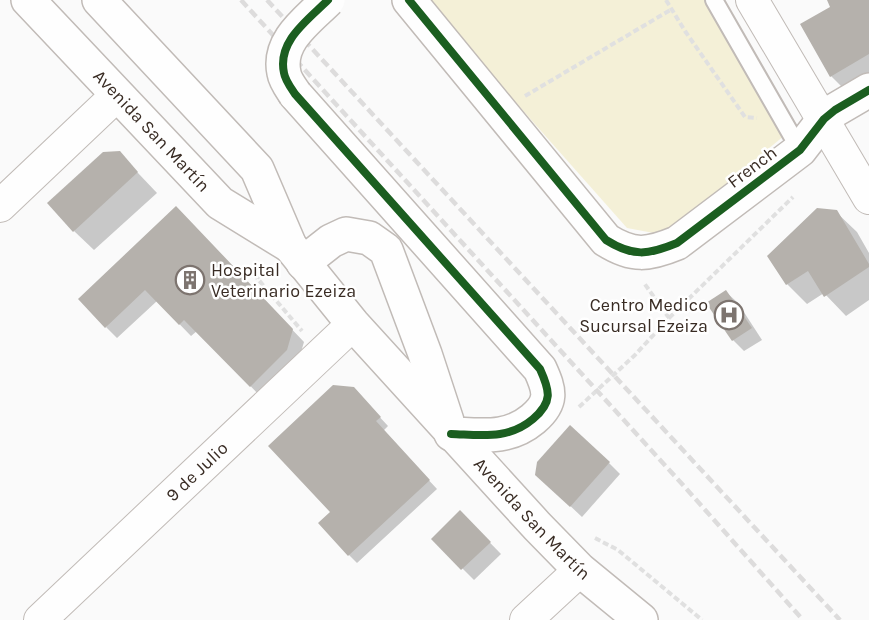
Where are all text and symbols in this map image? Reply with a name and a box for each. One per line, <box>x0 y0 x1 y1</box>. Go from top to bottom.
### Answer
street label: Avenida San Martín <box>89 65 215 196</box>
street label: French <box>723 141 781 193</box>
place label: Hospital Veterinario Ezeiza <box>211 259 356 302</box>
building icon: Hospital Veterinario Ezeiza <box>174 264 206 296</box>
place label: Centro Medico Sucursal Ezeiza <box>579 294 708 337</box>
hospital icon: Centro Medico Sucursal Ezeiza <box>713 299 745 331</box>
street label: 9 de Julio <box>161 437 233 506</box>
street label: Avenida San Martín <box>469 453 595 585</box>

